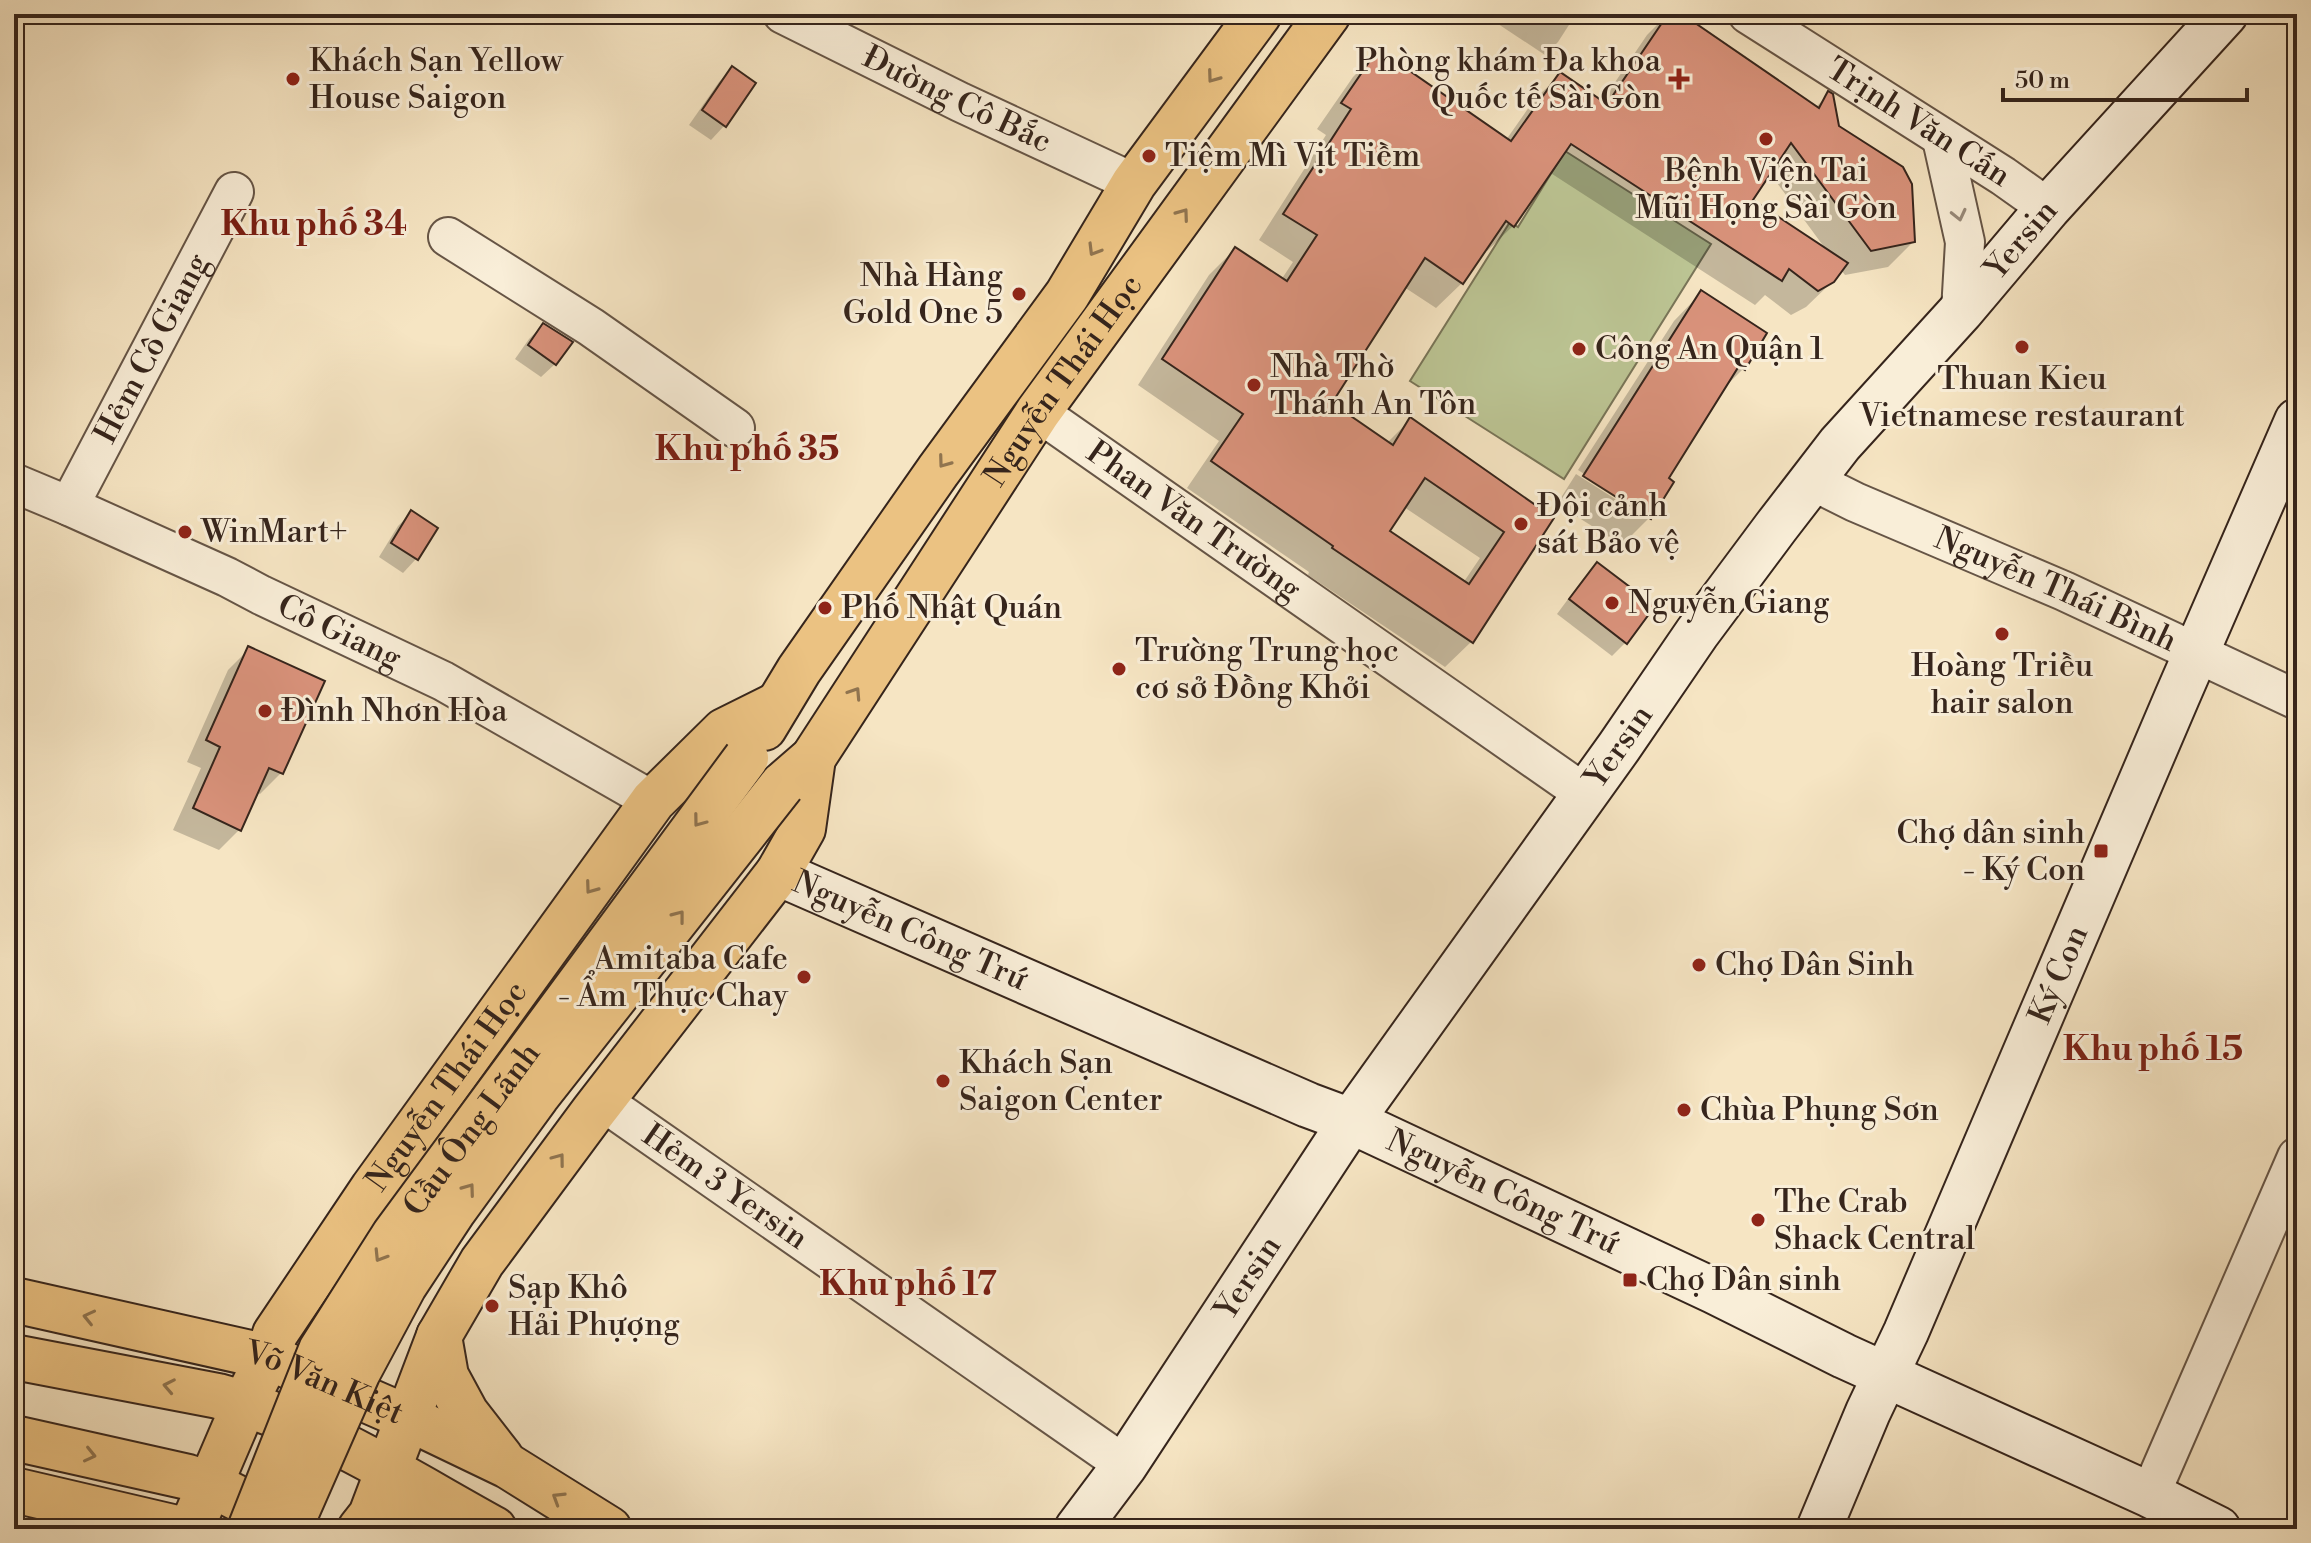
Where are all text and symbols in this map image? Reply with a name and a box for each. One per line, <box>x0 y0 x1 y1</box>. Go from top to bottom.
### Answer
street label: Đường Cô Bắc <box>856 37 1058 162</box>
place label: Khách Sạn Yellow House Saigon <box>309 41 564 118</box>
place label: Phòng khám Đa khoa Quốc tế Sài Gòn <box>1356 41 1662 118</box>
street label: Trịnh Văn Cấn <box>1819 49 2018 196</box>
scale bar <box>2003 52 2247 102</box>
text: 50 m <box>2015 66 2070 96</box>
one-way arrow <box>1208 68 1222 82</box>
marker: Phòng khám Đa khoa Quốc tế Sài Gòn <box>1668 68 1690 90</box>
marker: Khách Sạn Yellow House Saigon <box>284 70 302 88</box>
marker: Bệnh Viện Tai Mũi Họng Sài Gòn <box>1757 130 1775 148</box>
place label: Tiệm Mì Vịt Tiềm <box>1165 136 1420 176</box>
marker: Tiệm Mì Vịt Tiềm <box>1140 147 1158 165</box>
place label: Bệnh Viện Tai Mũi Họng Sài Gòn <box>1635 151 1897 228</box>
street label: Yersin <box>1975 191 2066 289</box>
district label: Khu phố 34 <box>221 204 407 246</box>
one-way arrow <box>1173 208 1188 222</box>
one-way arrow <box>1950 208 1967 221</box>
one-way arrow <box>1088 241 1104 256</box>
street label: Hẻm Cô Giang <box>85 246 218 450</box>
place label: Nhà Hàng Gold One 5 <box>843 256 1003 333</box>
street label: Nguyễn Thái Học <box>975 267 1151 494</box>
marker: Nhà Hàng Gold One 5 <box>1010 285 1028 303</box>
place label: Công An Quận 1 <box>1595 329 1824 369</box>
marker: Thuan Kieu Vietnamese restaurant <box>2013 338 2031 356</box>
marker: Công An Quận 1 <box>1570 340 1588 358</box>
place label: Nhà Thờ Thánh An Tôn <box>1270 347 1476 424</box>
place label: Thuan Kieu Vietnamese restaurant <box>1858 359 2185 436</box>
marker: Nhà Thờ Thánh An Tôn <box>1245 376 1263 394</box>
district label: Khu phố 35 <box>655 429 839 471</box>
street label: Phan Văn Trường <box>1079 432 1309 610</box>
one-way arrow <box>940 453 954 468</box>
place label: Đội cảnh sát Bảo vệ <box>1537 486 1680 563</box>
place label: WinMart+ <box>200 512 348 552</box>
marker: Đội cảnh sát Bảo vệ <box>1512 515 1530 533</box>
street label: Nguyễn Thái Bình <box>1928 518 2183 661</box>
marker: WinMart+ <box>176 523 194 541</box>
place label: Nguyễn Giang <box>1628 583 1830 623</box>
street label: Cô Giang <box>271 586 408 679</box>
place label: Phố Nhật Quán <box>841 588 1062 628</box>
marker: Nguyễn Giang <box>1603 594 1621 612</box>
marker: Phố Nhật Quán <box>816 599 834 617</box>
marker: Hoàng Triều hair salon <box>1993 625 2011 643</box>
place label: Trường Trung học cơ sở Đồng Khởi <box>1135 631 1399 708</box>
place label: Hoàng Triều hair salon <box>1911 646 2093 723</box>
marker: Trường Trung học cơ sở Đồng Khởi <box>1110 660 1128 678</box>
one-way arrow <box>846 687 861 701</box>
place label: Đình Nhơn Hòa <box>281 691 508 731</box>
street label: Yersin <box>1575 697 1662 798</box>
marker: Đình Nhơn Hòa <box>256 702 274 720</box>
one-way arrow <box>695 812 709 826</box>
place label: Chợ dân sinh - Ký Con <box>1897 813 2085 890</box>
marker: Chợ dân sinh - Ký Con <box>2092 842 2110 860</box>
street label: Nguyễn Công Trứ <box>787 862 1034 1000</box>
one-way arrow <box>586 879 601 893</box>
one-way arrow <box>669 910 683 925</box>
street label: Ký Con <box>2020 919 2097 1030</box>
place label: Amitaba Cafe - Ẩm Thực Chay <box>558 939 788 1016</box>
place label: Chợ Dân Sinh <box>1715 945 1914 985</box>
marker: Chợ Dân Sinh <box>1690 956 1708 974</box>
marker: Amitaba Cafe - Ẩm Thực Chay <box>795 968 813 986</box>
street label: Nguyễn Thái Học <box>357 973 536 1199</box>
district label: Khu phố 15 <box>2063 1029 2243 1071</box>
street label: Cầu Ông Lãnh <box>395 1035 549 1224</box>
place label: Khách Sạn Saigon Center <box>959 1043 1163 1120</box>
marker: Khách Sạn Saigon Center <box>934 1072 952 1090</box>
place label: Chùa Phụng Sơn <box>1700 1090 1939 1130</box>
marker: Chùa Phụng Sơn <box>1675 1101 1693 1119</box>
street label: Hẻm 3 Yersin <box>634 1115 816 1258</box>
street label: Nguyễn Công Trứ <box>1380 1121 1626 1264</box>
one-way arrow <box>549 1153 563 1168</box>
place label: The Crab Shack Central <box>1774 1182 1976 1259</box>
one-way arrow <box>459 1183 474 1198</box>
marker: The Crab Shack Central <box>1749 1211 1767 1229</box>
street label: Yersin <box>1205 1228 1290 1329</box>
one-way arrow <box>375 1247 390 1262</box>
place label: Chợ Dân sinh <box>1646 1260 1841 1300</box>
district label: Khu phố 17 <box>819 1264 997 1306</box>
place label: Sạp Khô Hải Phựợng <box>508 1268 680 1345</box>
marker: Chợ Dân sinh <box>1621 1271 1639 1289</box>
marker: Sạp Khô Hải Phựợng <box>483 1297 501 1315</box>
one-way arrow <box>82 1309 96 1326</box>
street label: Võ Văn Kiệt <box>241 1332 410 1434</box>
one-way arrow <box>162 1379 176 1396</box>
one-way arrow <box>83 1446 96 1463</box>
one-way arrow <box>553 1492 567 1507</box>

